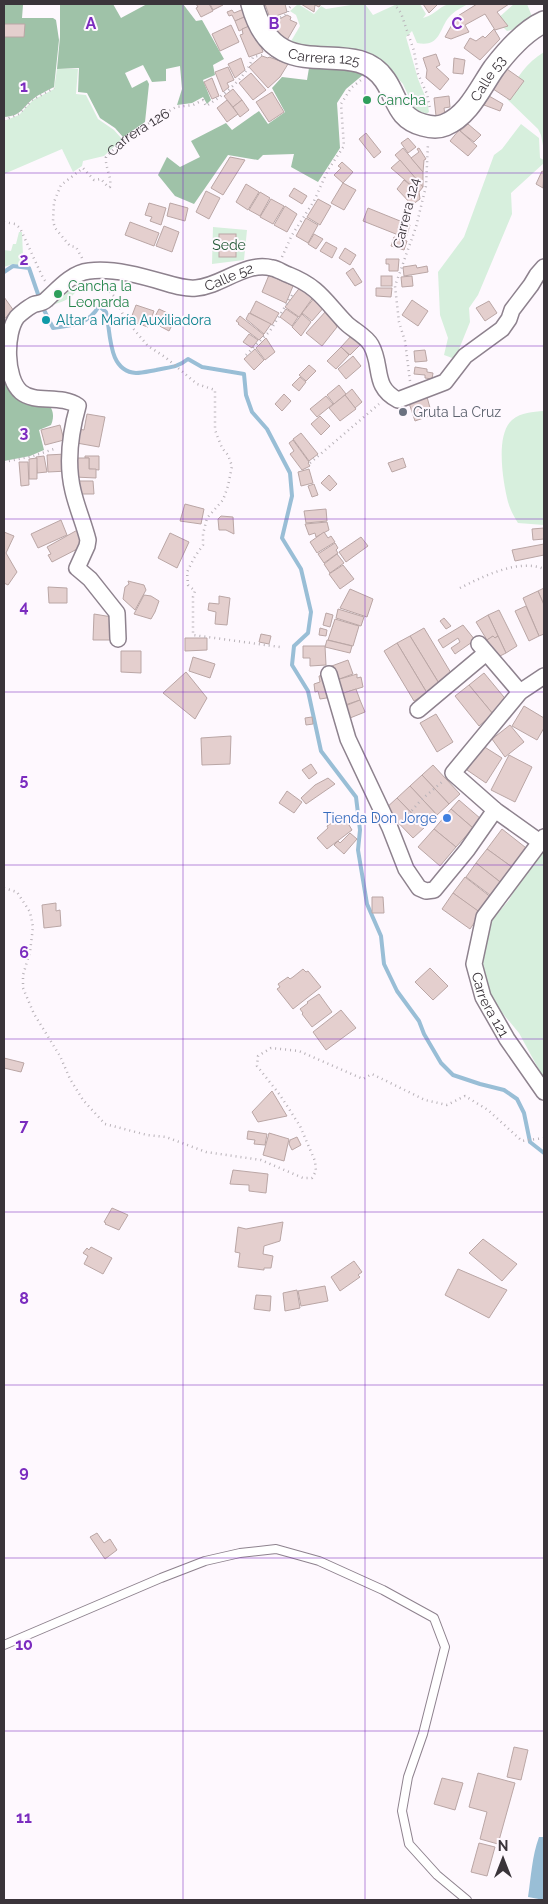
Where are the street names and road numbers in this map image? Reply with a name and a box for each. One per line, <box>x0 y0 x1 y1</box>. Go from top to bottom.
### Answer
street label: Carrera 125 <box>286 45 362 69</box>
street label: Calle 53 <box>467 52 509 104</box>
street label: Carrera 126 <box>104 105 172 159</box>
street label: Carrera 124 <box>390 176 423 250</box>
street label: Calle 52 <box>202 260 255 294</box>
street label: Carrera 121 <box>469 970 512 1040</box>

